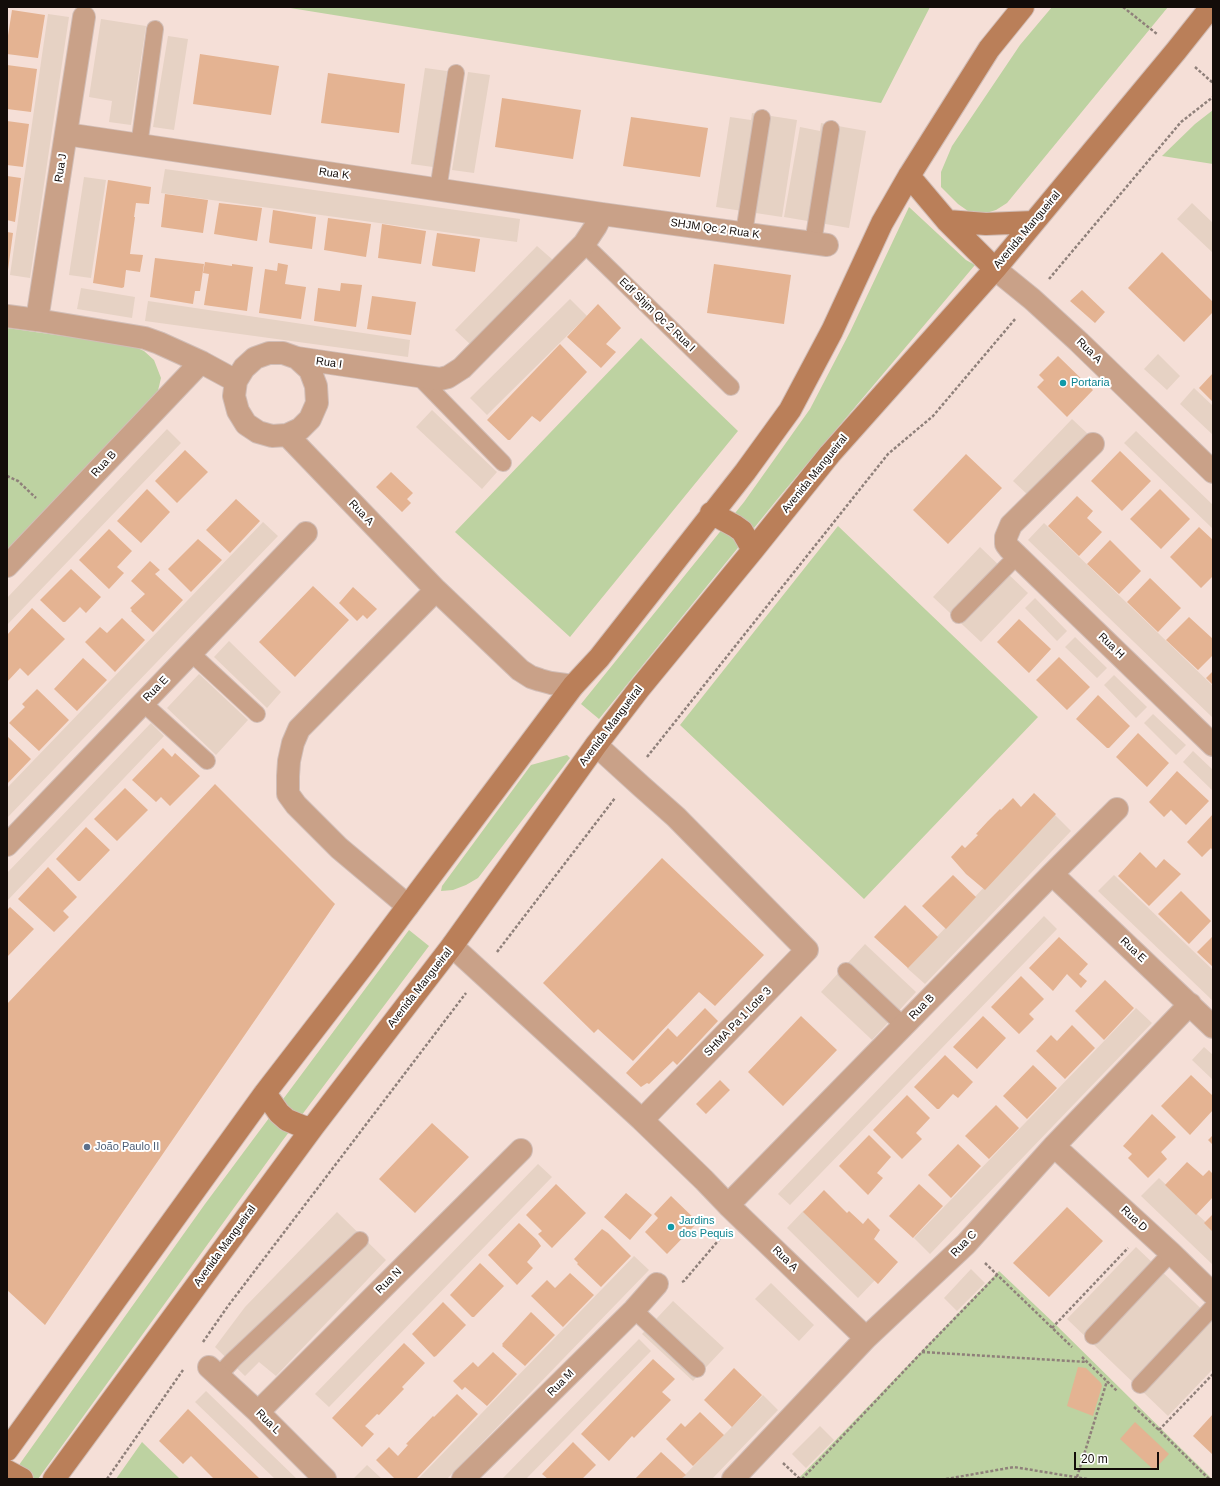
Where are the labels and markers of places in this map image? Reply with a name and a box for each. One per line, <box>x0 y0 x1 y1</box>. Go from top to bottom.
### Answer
place label: Portaria <box>1071 376 1110 390</box>
marker: Portaria <box>1058 378 1068 388</box>
place label: João Paulo II <box>95 1140 159 1154</box>
marker: João Paulo II <box>82 1142 92 1152</box>
place label: Jardins dos Pequis <box>679 1214 733 1240</box>
marker: Jardins dos Pequis <box>666 1222 676 1232</box>

